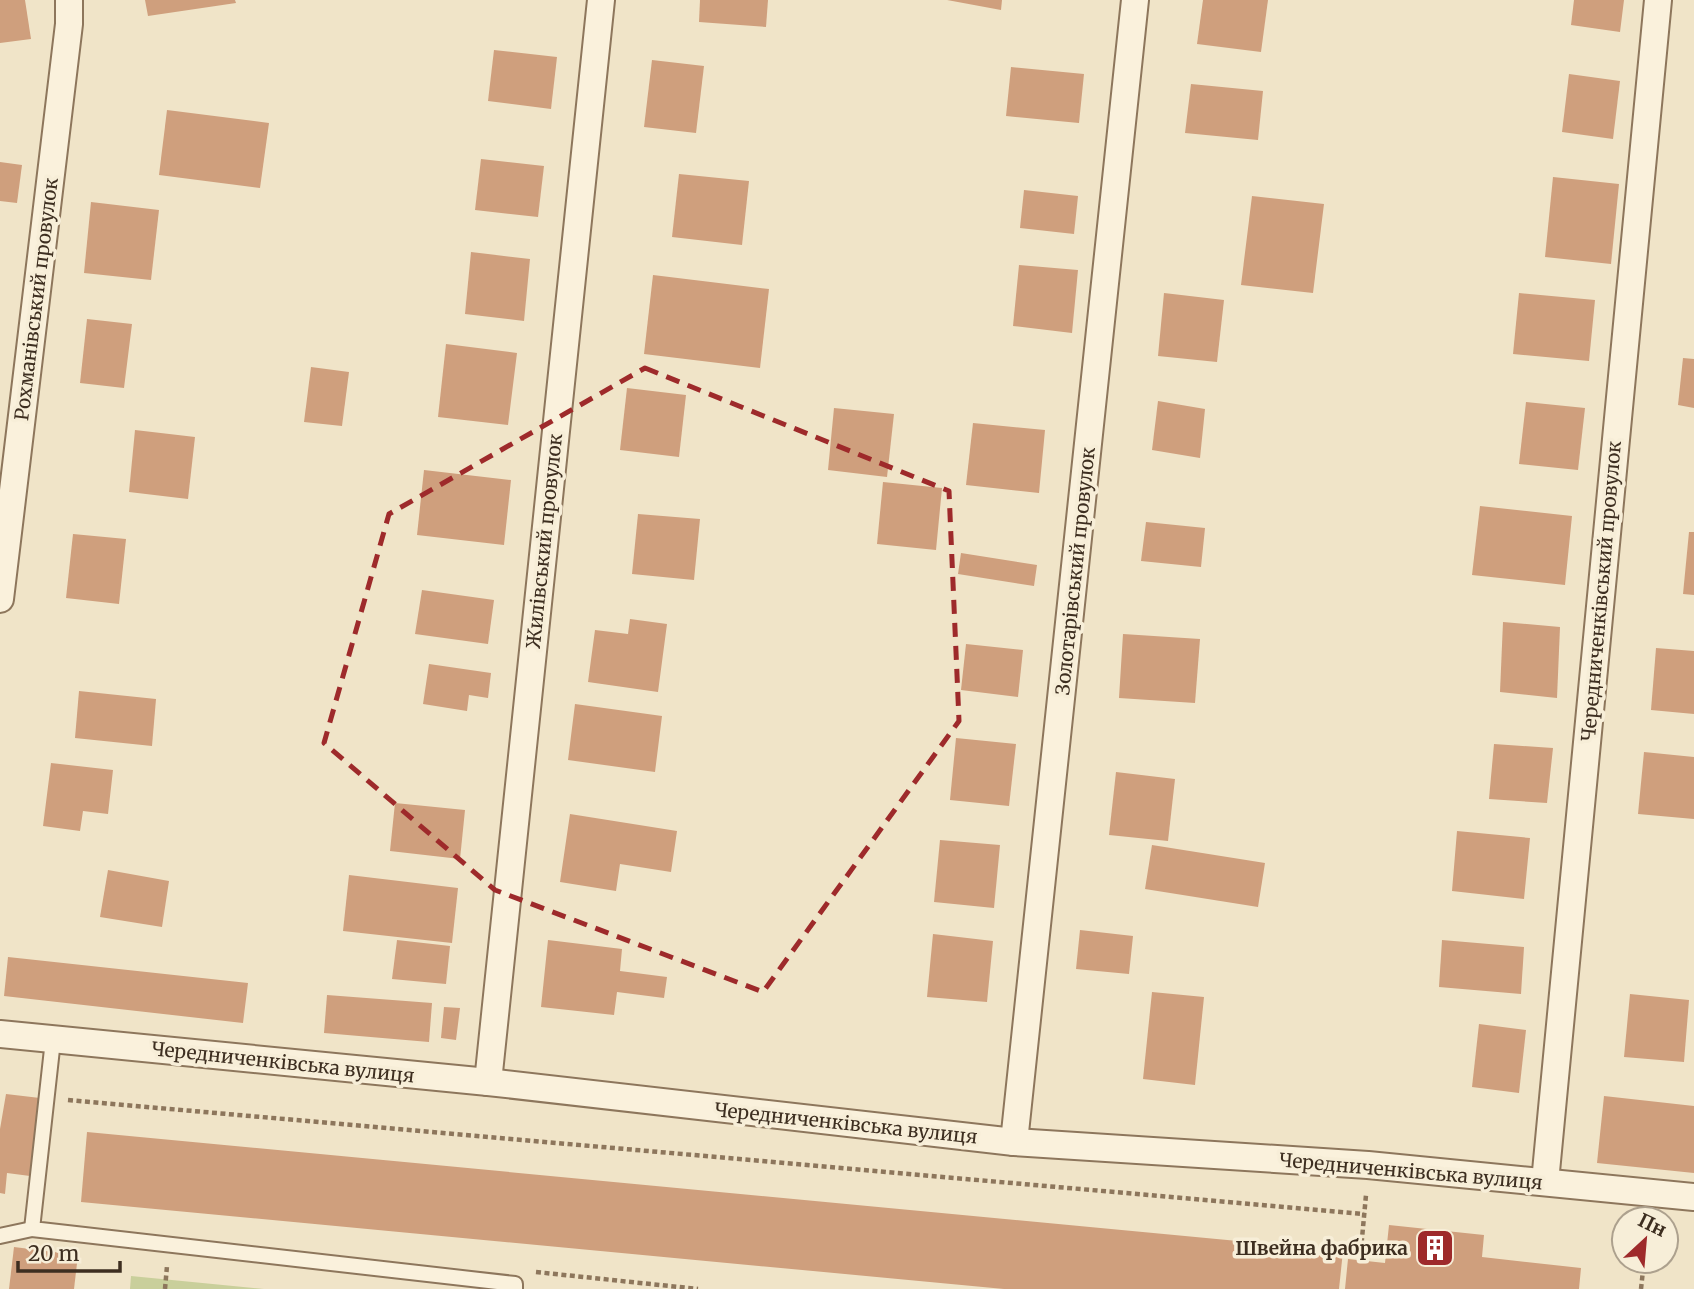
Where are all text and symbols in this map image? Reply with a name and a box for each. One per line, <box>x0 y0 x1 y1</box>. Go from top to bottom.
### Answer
street label: Рохманівський провулок <box>9 176 63 422</box>
street label: Жилівський провулок <box>521 432 567 650</box>
street label: Чередниченківський провулок <box>1576 440 1626 742</box>
street label: Золотарівський провулок <box>1050 446 1100 696</box>
street label: Чередниченківська вулиця <box>150 1036 416 1088</box>
street label: Чередниченківська вулиця <box>713 1097 979 1149</box>
street label: Чередниченківська вулиця <box>1278 1148 1544 1194</box>
north arrow <box>1610 1205 1680 1275</box>
text: Пн <box>1634 1208 1671 1242</box>
building icon: Швейна фабрика <box>1414 1227 1456 1269</box>
scale bar <box>18 1230 119 1274</box>
place label: Швейна фабрика <box>1235 1236 1408 1260</box>
text: 20 m <box>28 1240 80 1267</box>

